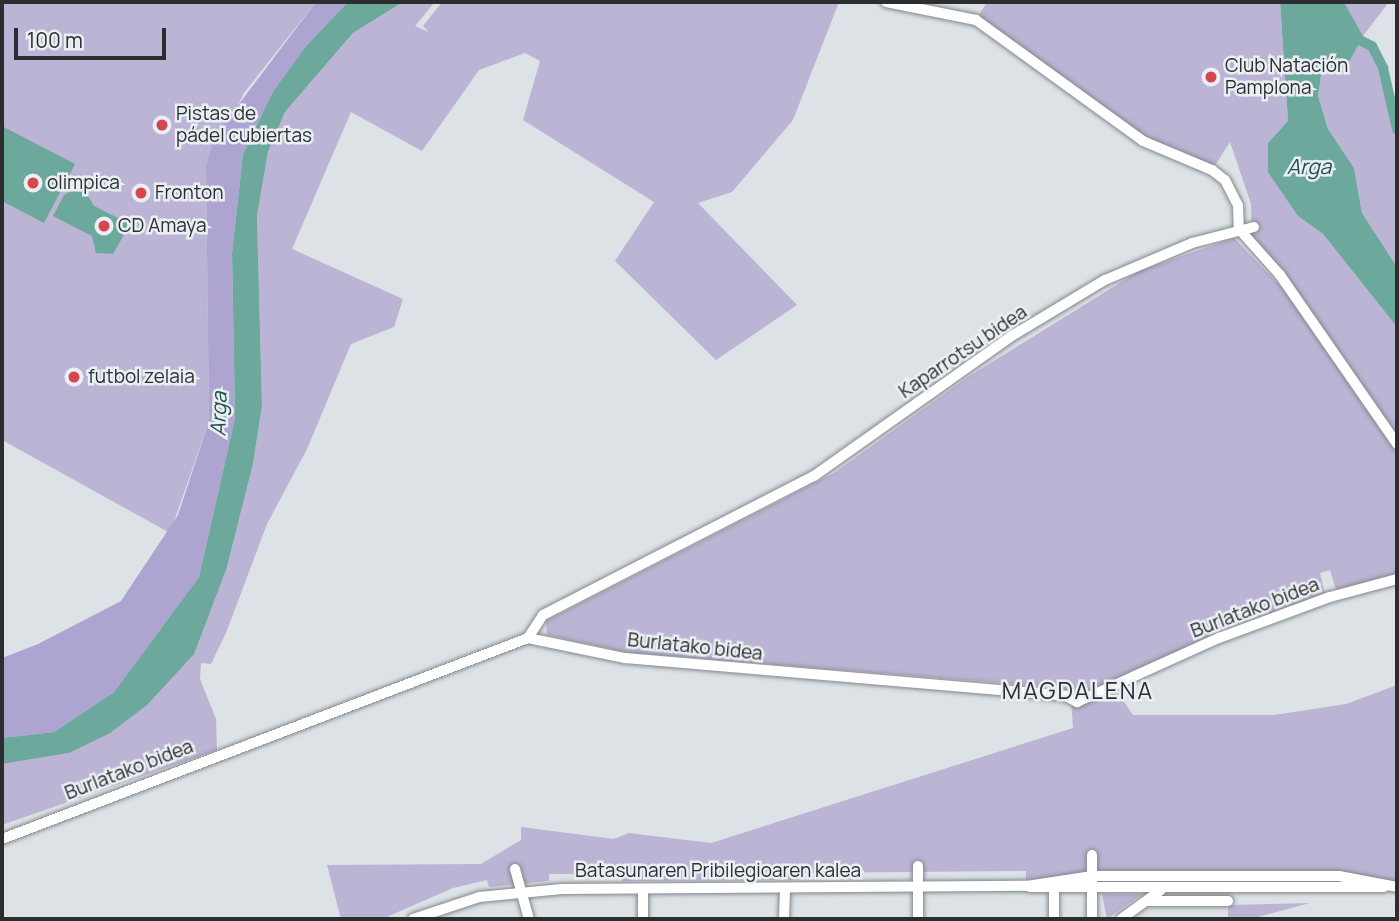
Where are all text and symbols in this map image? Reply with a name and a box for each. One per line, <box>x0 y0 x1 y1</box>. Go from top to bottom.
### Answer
scale bar <box>18 14 170 58</box>
text: 100 m <box>27 26 83 54</box>
place label: Club Natación Pamplona <box>1225 55 1348 99</box>
marker: Club Natación Pamplona <box>1203 69 1219 85</box>
place label: Pistas de pádel cubiertas <box>176 103 312 147</box>
marker: Pistas de pádel cubiertas <box>154 117 170 133</box>
water label: Arga <box>1287 153 1331 179</box>
place label: olimpica <box>47 172 120 194</box>
marker: olimpica <box>25 175 41 191</box>
place label: Fronton <box>155 182 224 204</box>
marker: Fronton <box>133 185 149 201</box>
place label: CD Amaya <box>118 215 206 237</box>
marker: CD Amaya <box>96 218 112 234</box>
street label: Kaparrotsu bidea <box>895 301 1031 403</box>
place label: futbol zelaia <box>88 366 195 388</box>
marker: futbol zelaia <box>66 369 82 385</box>
water label: Arga <box>205 391 231 437</box>
street label: Burlatako bidea <box>1188 573 1322 643</box>
street label: Burlatako bidea <box>626 629 764 665</box>
district label: MAGDALENA <box>1003 676 1153 704</box>
street label: Burlatako bidea <box>62 735 196 805</box>
street label: Batasunaren Pribilegioaren kalea <box>575 860 861 882</box>

